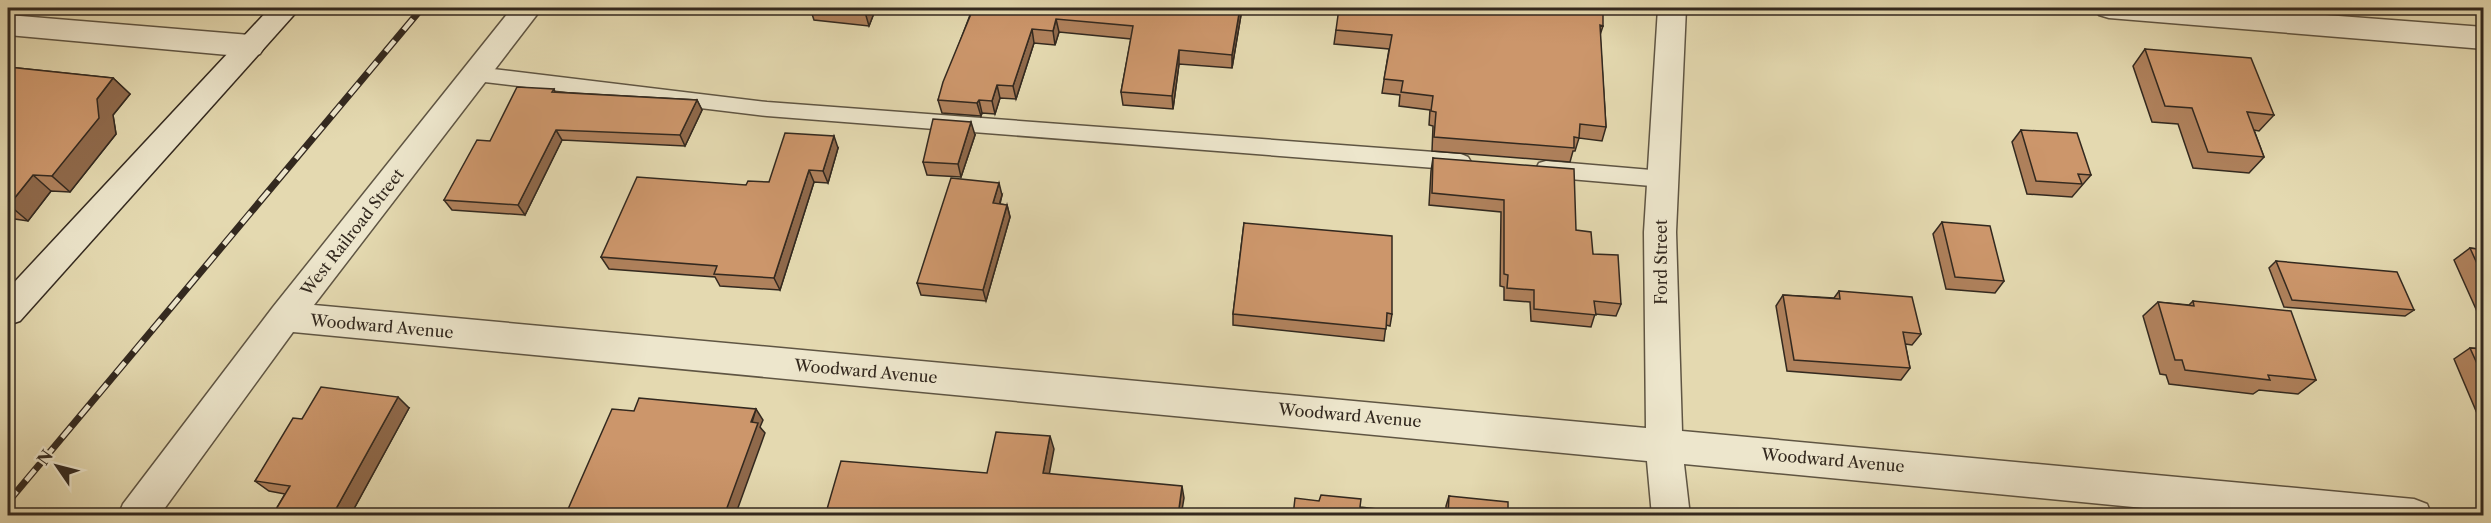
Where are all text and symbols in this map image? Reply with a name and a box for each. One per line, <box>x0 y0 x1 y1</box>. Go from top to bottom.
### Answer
street label: West Railroad Street <box>296 164 408 300</box>
street label: Ford Street <box>1651 219 1671 305</box>
street label: Woodward Avenue <box>309 310 454 342</box>
street label: Woodward Avenue <box>793 355 938 387</box>
street label: Woodward Avenue <box>1277 399 1422 431</box>
north arrow <box>27 436 87 496</box>
street label: Woodward Avenue <box>1760 444 1905 476</box>
text: N <box>33 446 57 469</box>

